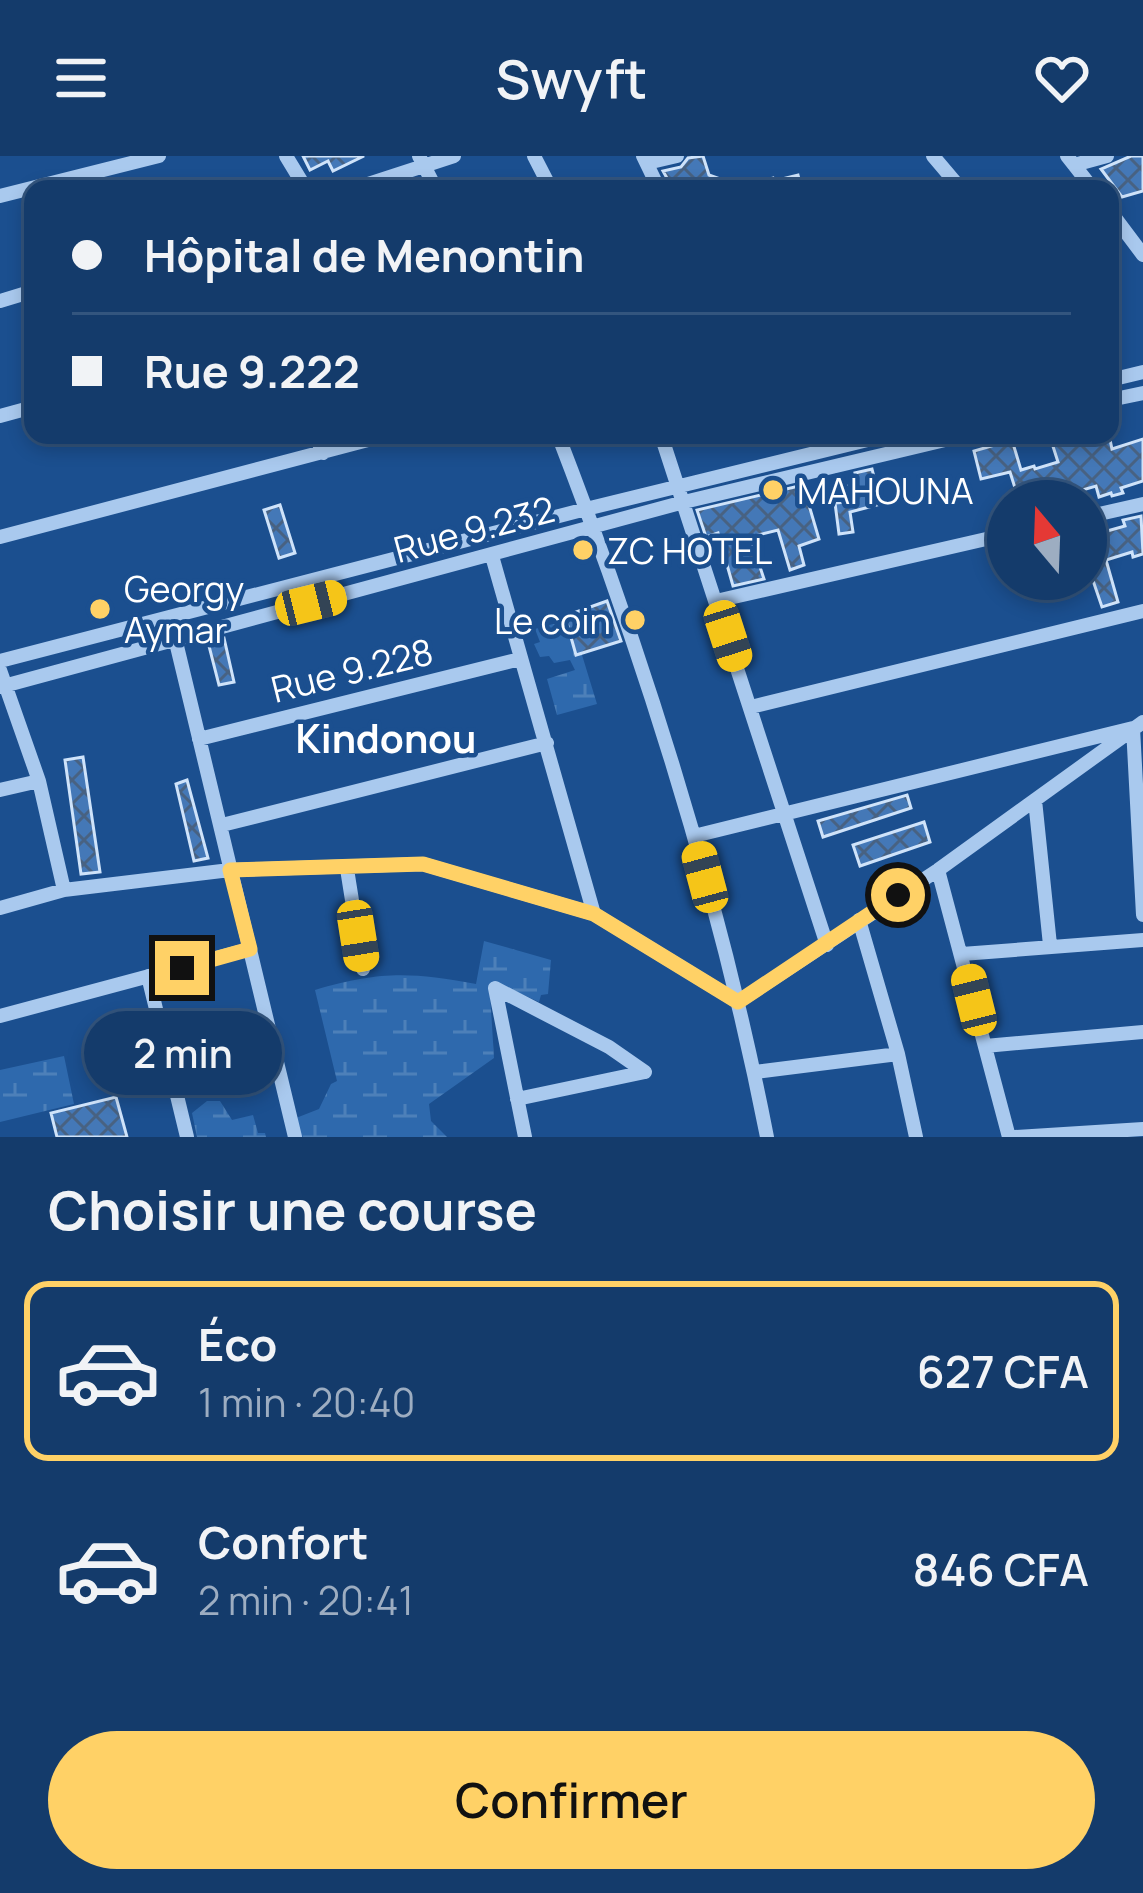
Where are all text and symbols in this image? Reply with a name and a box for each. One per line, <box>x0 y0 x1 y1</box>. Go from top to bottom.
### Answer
text: Swyft <box>496 41 647 115</box>
icon: menu <box>48 45 114 111</box>
icon: heart <box>1029 45 1095 111</box>
text: Hôpital de Menontin <box>144 224 584 286</box>
text: Rue 9.222 <box>144 340 360 402</box>
place label: MAHOUNA <box>797 466 974 515</box>
marker: MAHOUNA <box>760 477 786 503</box>
north arrow <box>987 480 1107 600</box>
map controls <box>987 480 1107 600</box>
street label: Rue 9.232 <box>388 484 560 574</box>
place label: ZC HOTEL <box>607 526 772 575</box>
marker: ZC HOTEL <box>570 537 596 563</box>
place label: Georgy Aymar <box>124 564 244 654</box>
car <box>272 577 350 629</box>
marker: Georgy Aymar <box>87 596 113 622</box>
place label: Le coin <box>494 596 611 645</box>
car <box>700 596 756 676</box>
marker: Le coin <box>622 607 648 633</box>
street label: Rue 9.228 <box>266 626 438 714</box>
district label: Kindonou <box>296 711 476 765</box>
car <box>678 838 732 916</box>
route start <box>871 868 925 922</box>
car <box>335 898 381 974</box>
route end <box>155 941 209 995</box>
car <box>948 961 1000 1039</box>
callout: 2 min <box>83 1010 281 1094</box>
text: 2 min <box>133 1026 233 1080</box>
text: Choisir une course <box>48 1172 537 1246</box>
text: Éco <box>198 1313 277 1375</box>
icon: car <box>54 1317 162 1425</box>
text: 627 CFA <box>917 1340 1089 1402</box>
text: 1 min · 20:40 <box>198 1375 415 1429</box>
text: Confort <box>198 1511 369 1573</box>
icon: car <box>54 1515 162 1623</box>
text: 846 CFA <box>913 1538 1089 1600</box>
text: 2 min · 20:41 <box>198 1573 414 1627</box>
button: Confirmer <box>48 1731 1095 1869</box>

